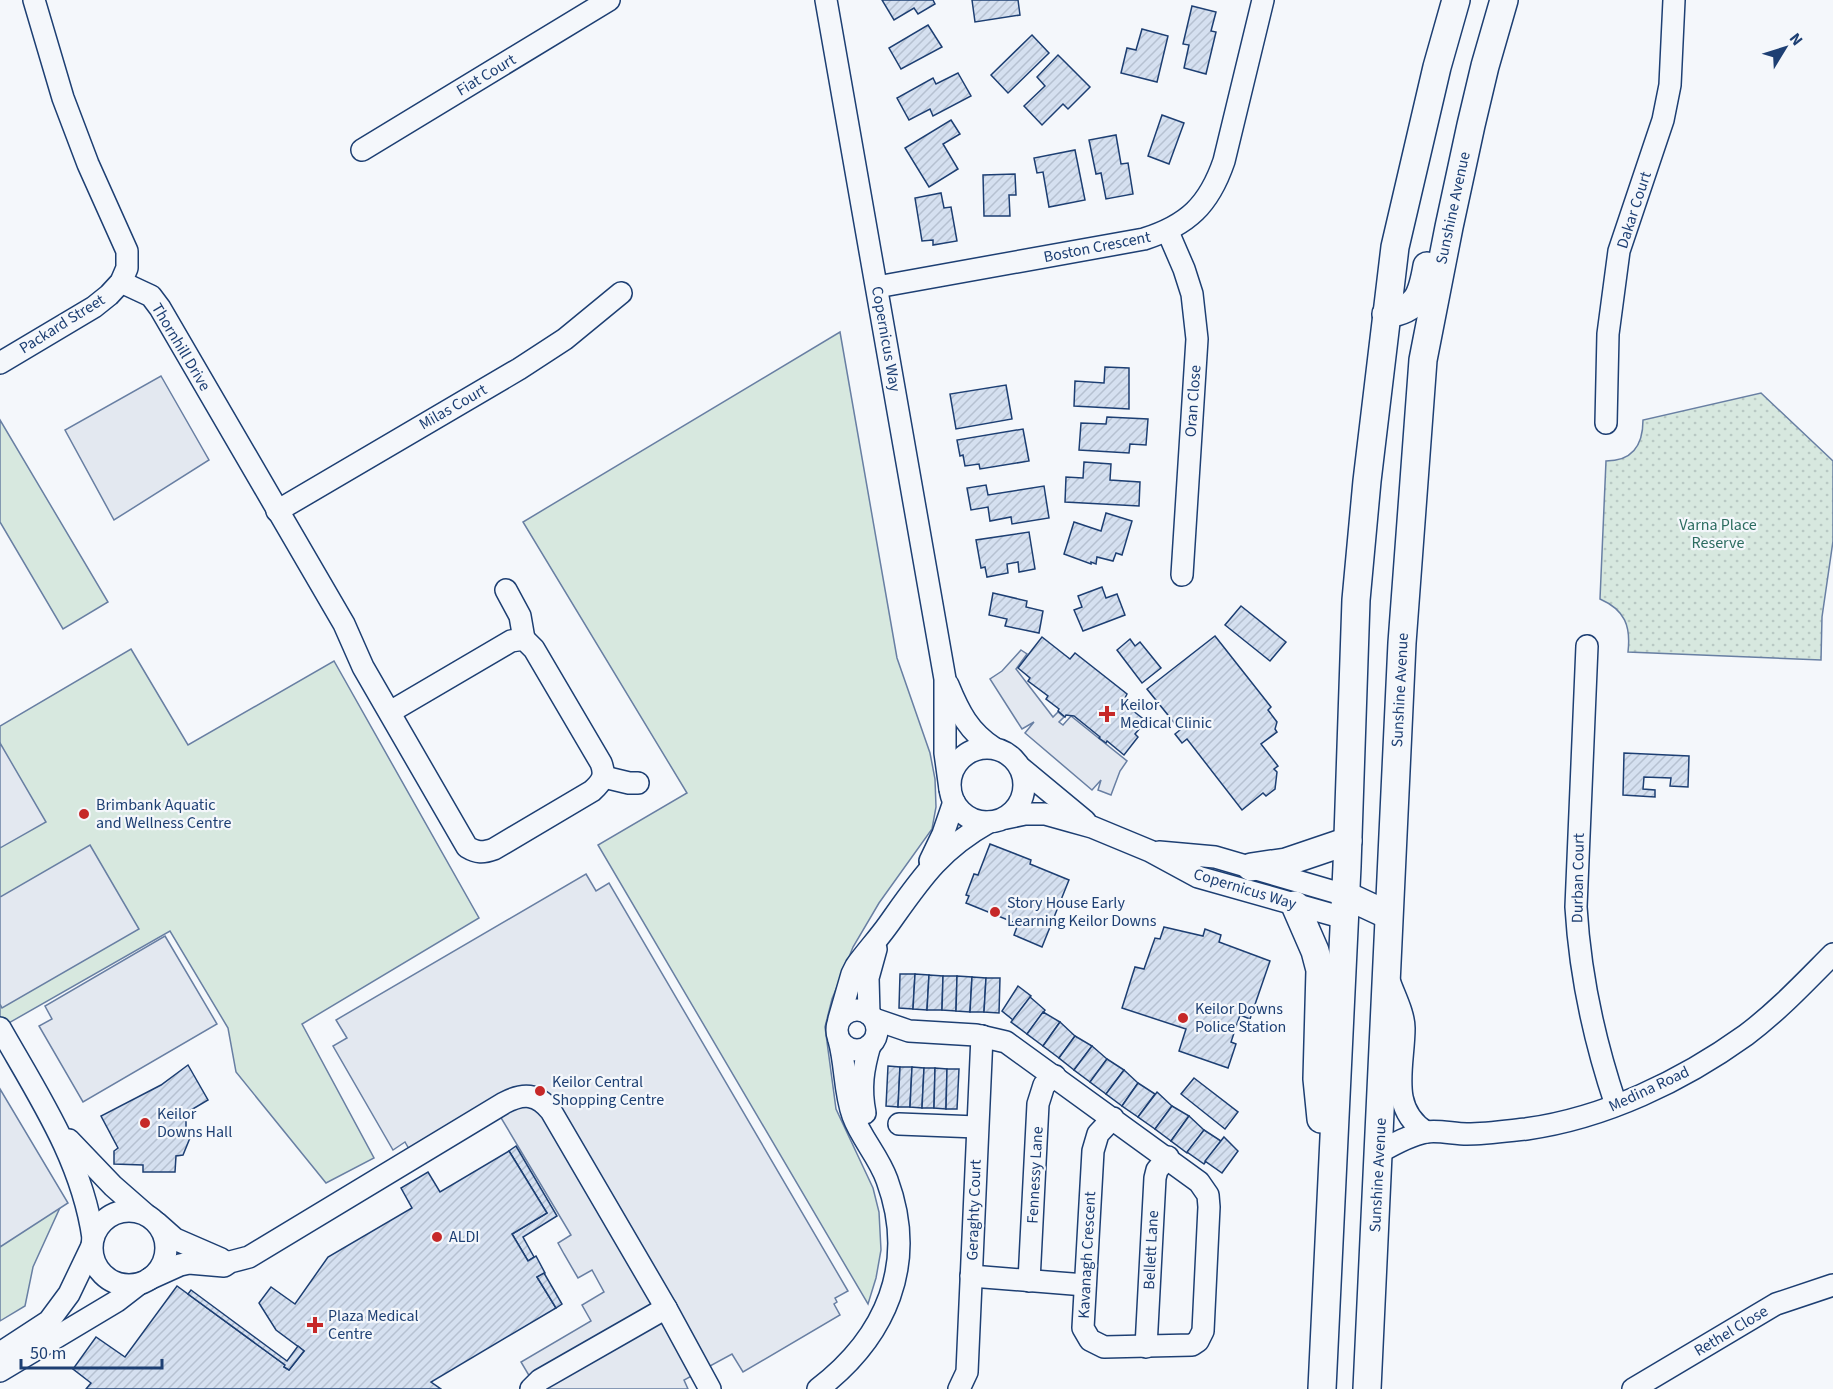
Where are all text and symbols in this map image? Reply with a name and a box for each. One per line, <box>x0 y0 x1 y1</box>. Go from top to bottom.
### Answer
north arrow <box>1755 18 1815 78</box>
text: N <box>1784 28 1808 50</box>
street label: Fiat Court <box>452 48 520 101</box>
street label: Sunshine Avenue <box>1430 150 1476 266</box>
street label: Dakar Court <box>1611 168 1657 251</box>
street label: Boston Crescent <box>1042 226 1153 268</box>
street label: Copernicus Way <box>866 285 906 394</box>
street label: Packard Street <box>15 289 110 359</box>
street label: Thornhill Drive <box>146 299 216 395</box>
street label: Oran Close <box>1180 364 1206 438</box>
street label: Milas Court <box>415 378 492 435</box>
park label: Varna Place Reserve <box>1679 514 1757 554</box>
street label: Sunshine Avenue <box>1386 632 1414 748</box>
place label: Keilor Medical Clinic <box>1120 694 1212 734</box>
marker: Keilor Medical Clinic <box>1098 705 1116 723</box>
place label: Brimbank Aquatic and Wellness Centre <box>96 794 231 834</box>
marker: Brimbank Aquatic and Wellness Centre <box>77 807 91 821</box>
street label: Durban Court <box>1566 832 1590 923</box>
street label: Copernicus Way <box>1191 863 1300 915</box>
place label: Story House Early Learning Keilor Downs <box>1007 892 1157 932</box>
marker: Story House Early Learning Keilor Downs <box>988 905 1002 919</box>
place label: Keilor Downs Police Station <box>1195 998 1286 1038</box>
marker: Keilor Downs Police Station <box>1176 1011 1190 1025</box>
street label: Medina Road <box>1605 1061 1693 1117</box>
place label: Keilor Central Shopping Centre <box>552 1071 664 1111</box>
marker: Keilor Central Shopping Centre <box>533 1084 547 1098</box>
place label: Keilor Downs Hall <box>157 1103 232 1143</box>
marker: Keilor Downs Hall <box>138 1116 152 1130</box>
street label: Sunshine Avenue <box>1364 1117 1392 1233</box>
street label: Fennessy Lane <box>1021 1126 1049 1224</box>
street label: Geraghty Court <box>961 1158 987 1261</box>
street label: Kavanagh Crescent <box>1073 1190 1101 1319</box>
street label: Bellett Lane <box>1138 1210 1164 1290</box>
place label: ALDI <box>449 1226 480 1248</box>
marker: ALDI <box>430 1230 444 1244</box>
street label: Rethel Close <box>1690 1300 1772 1362</box>
place label: Plaza Medical Centre <box>328 1305 419 1345</box>
marker: Plaza Medical Centre <box>306 1316 324 1334</box>
scale bar <box>21 1332 162 1370</box>
text: 50 m <box>30 1341 66 1366</box>

